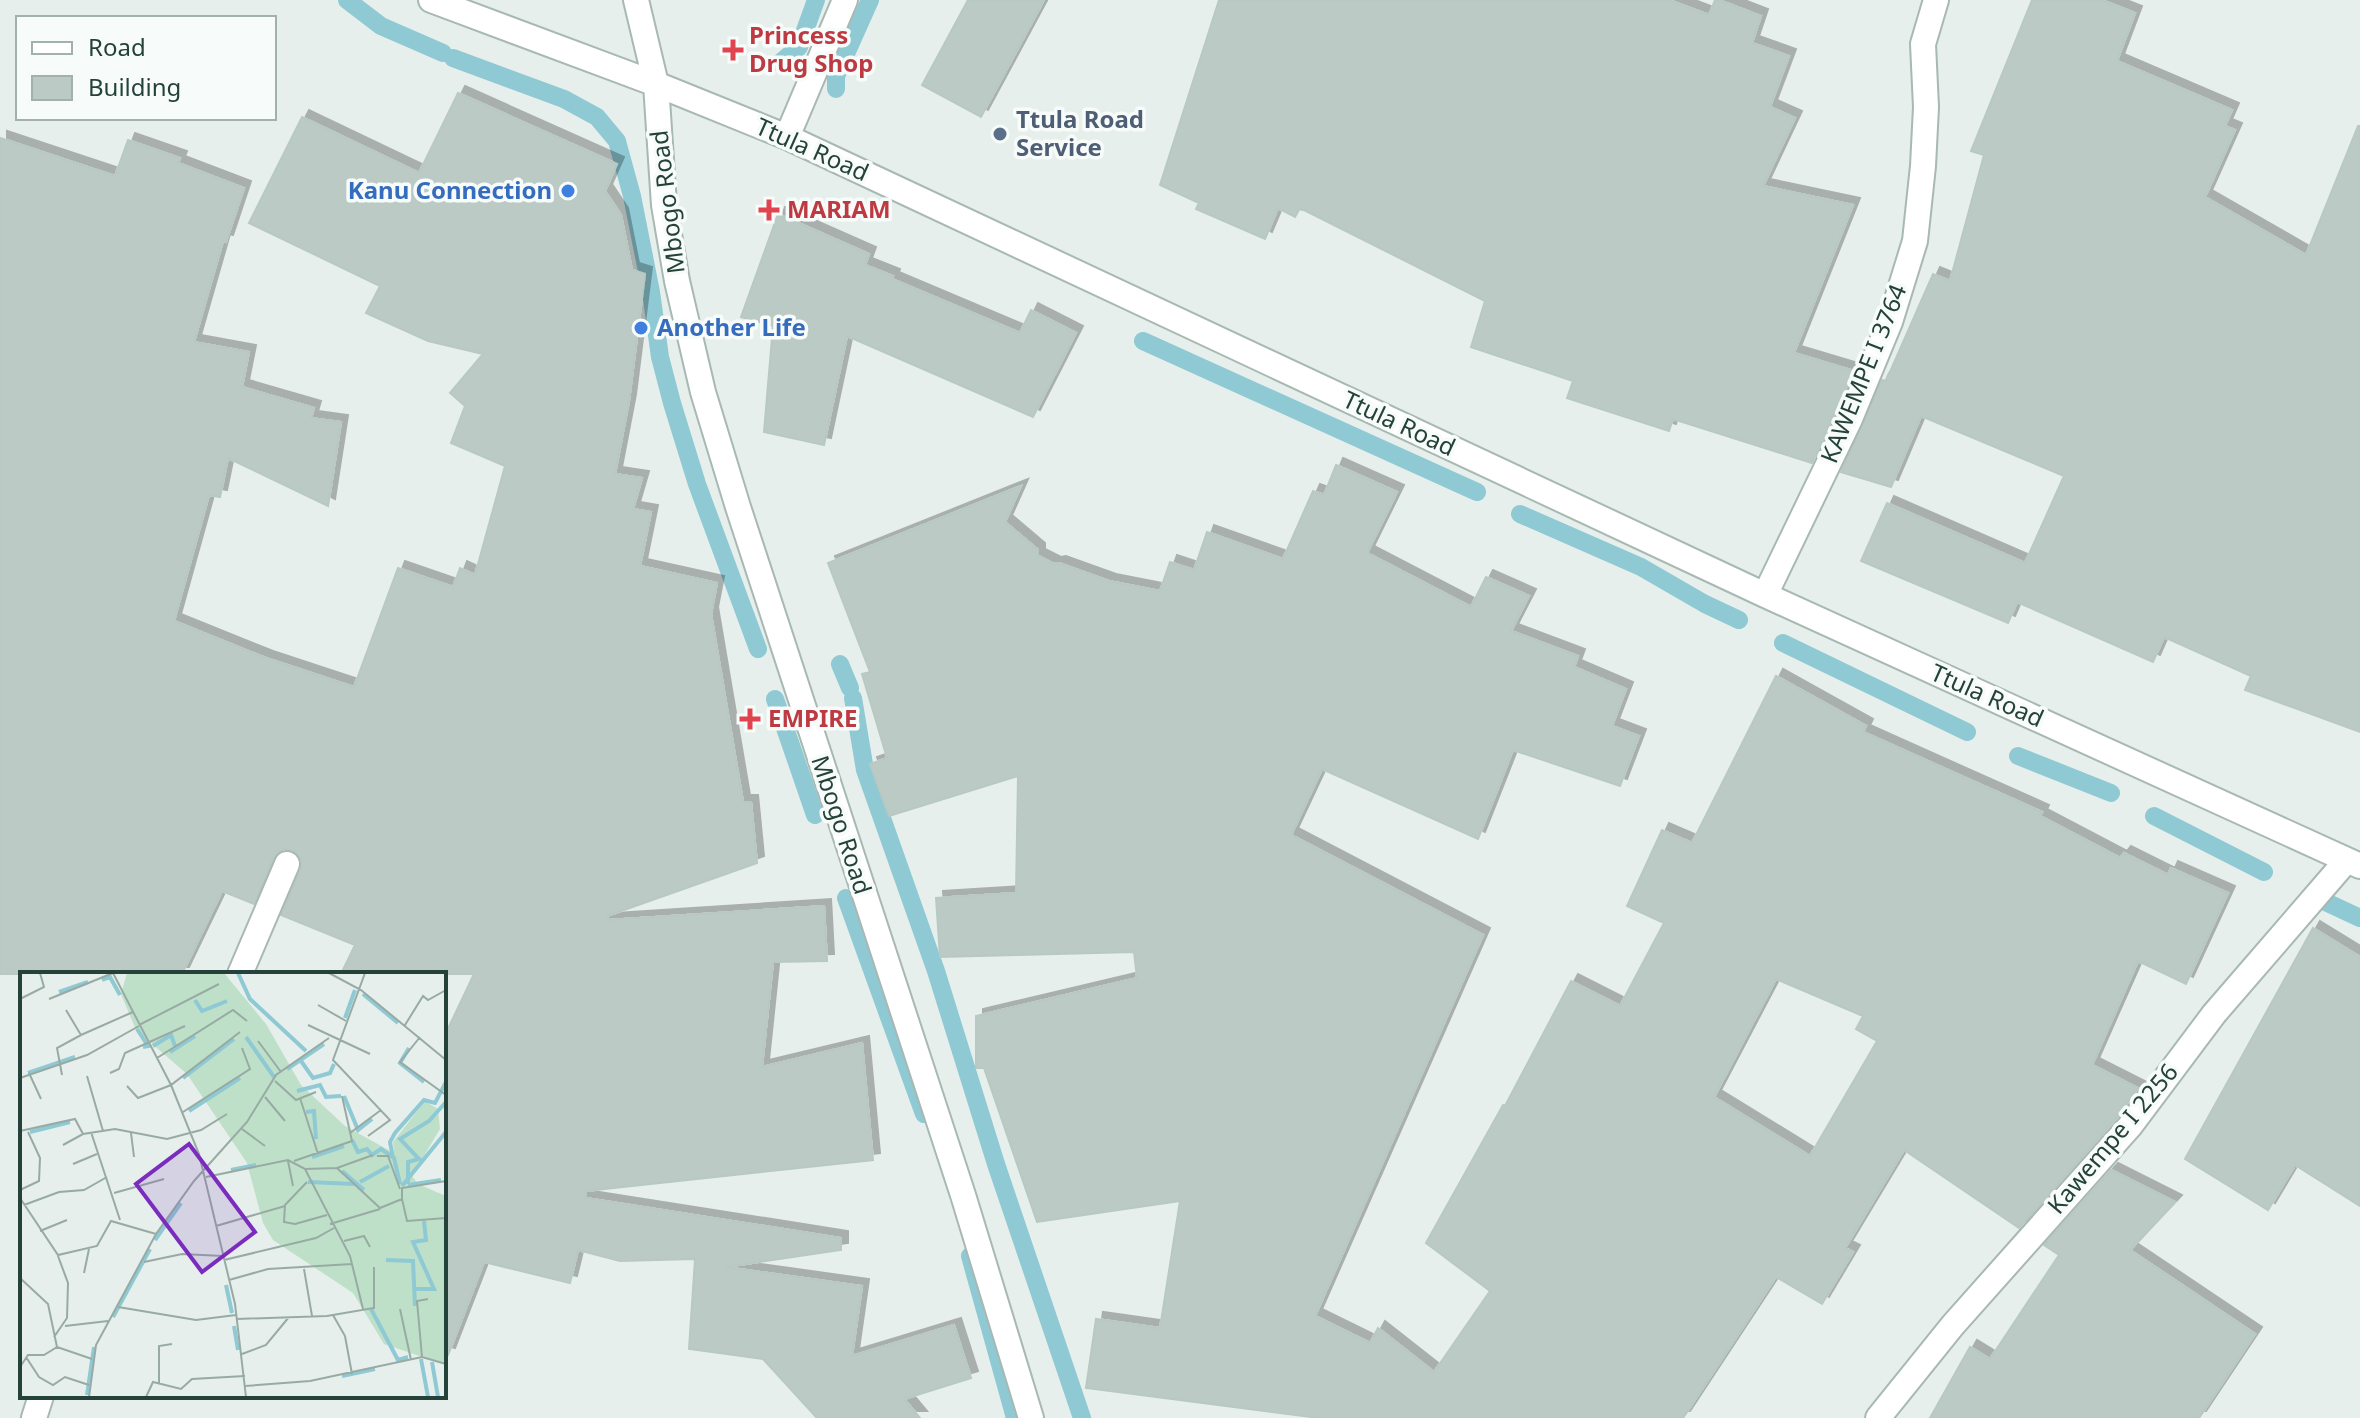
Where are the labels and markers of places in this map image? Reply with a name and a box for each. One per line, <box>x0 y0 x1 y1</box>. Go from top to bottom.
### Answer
place label: Princess Drug Shop <box>749 18 873 79</box>
marker: Princess Drug Shop <box>724 41 742 59</box>
place label: Ttula Road Service <box>1016 102 1144 163</box>
marker: Ttula Road Service <box>991 125 1009 143</box>
place label: Kanu Connection <box>348 173 552 206</box>
marker: Kanu Connection <box>559 182 577 200</box>
place label: MARIAM <box>787 192 891 225</box>
marker: MARIAM <box>758 199 780 221</box>
place label: Another Life <box>657 310 806 343</box>
marker: Another Life <box>632 319 650 337</box>
place label: EMPIRE <box>768 701 858 734</box>
marker: EMPIRE <box>739 708 761 730</box>

